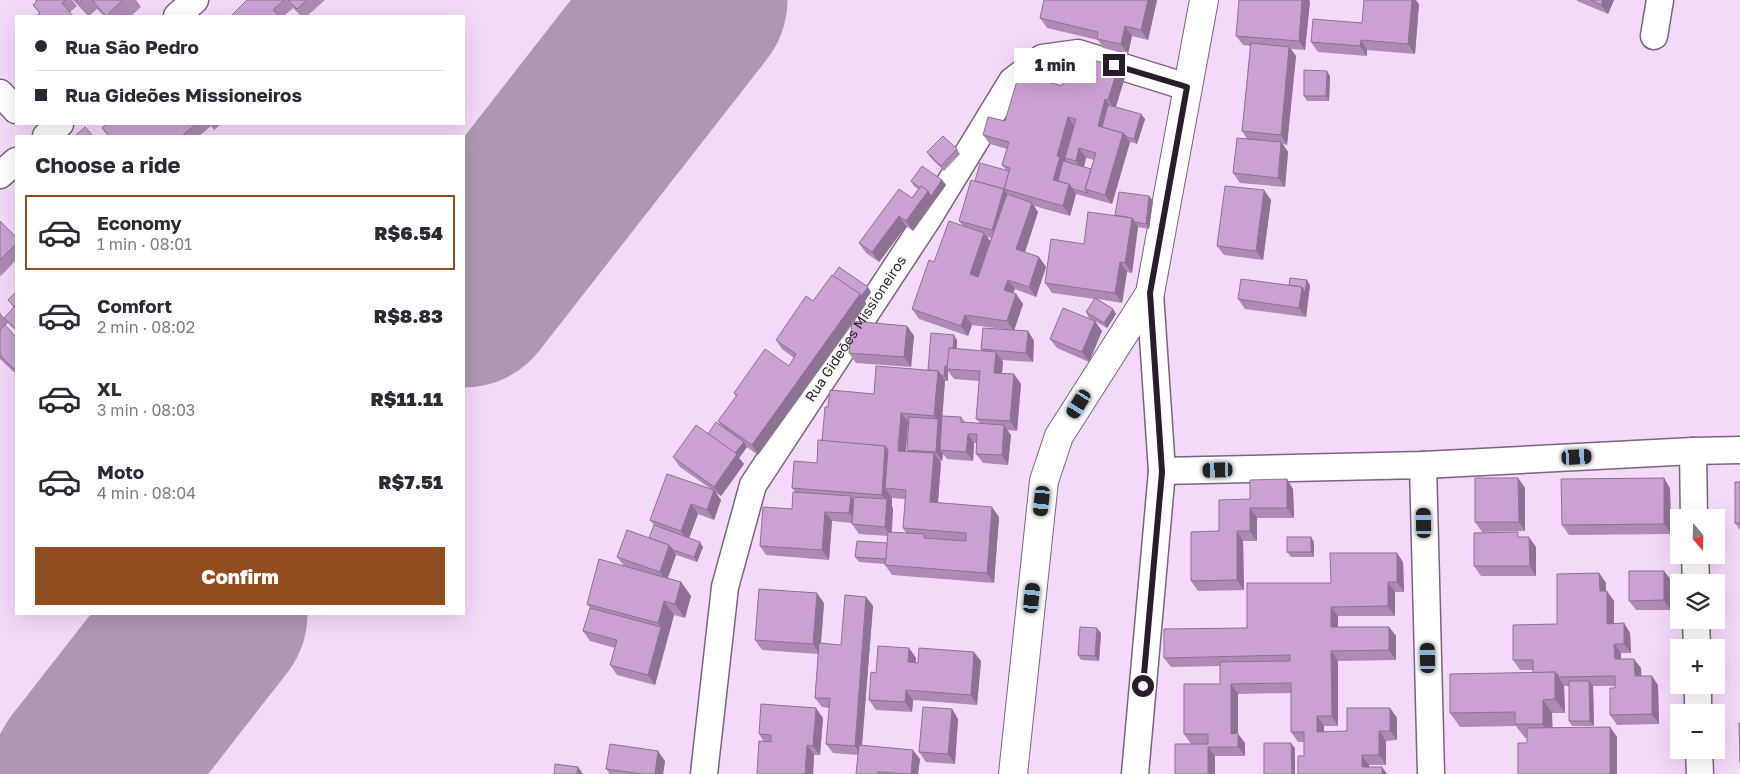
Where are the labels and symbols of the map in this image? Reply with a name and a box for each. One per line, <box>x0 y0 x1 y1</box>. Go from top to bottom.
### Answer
callout: 1 min <box>1014 48 1096 82</box>
route end <box>1103 54 1125 76</box>
street label: Rua Gideões Missioneiros <box>801 252 909 405</box>
car <box>1064 387 1093 421</box>
car <box>1561 449 1592 465</box>
car <box>1202 462 1233 478</box>
car <box>1032 485 1051 517</box>
car <box>1416 508 1431 538</box>
north arrow <box>1670 509 1725 564</box>
car <box>1022 582 1041 614</box>
car <box>1420 643 1435 673</box>
route start <box>1132 675 1154 697</box>

